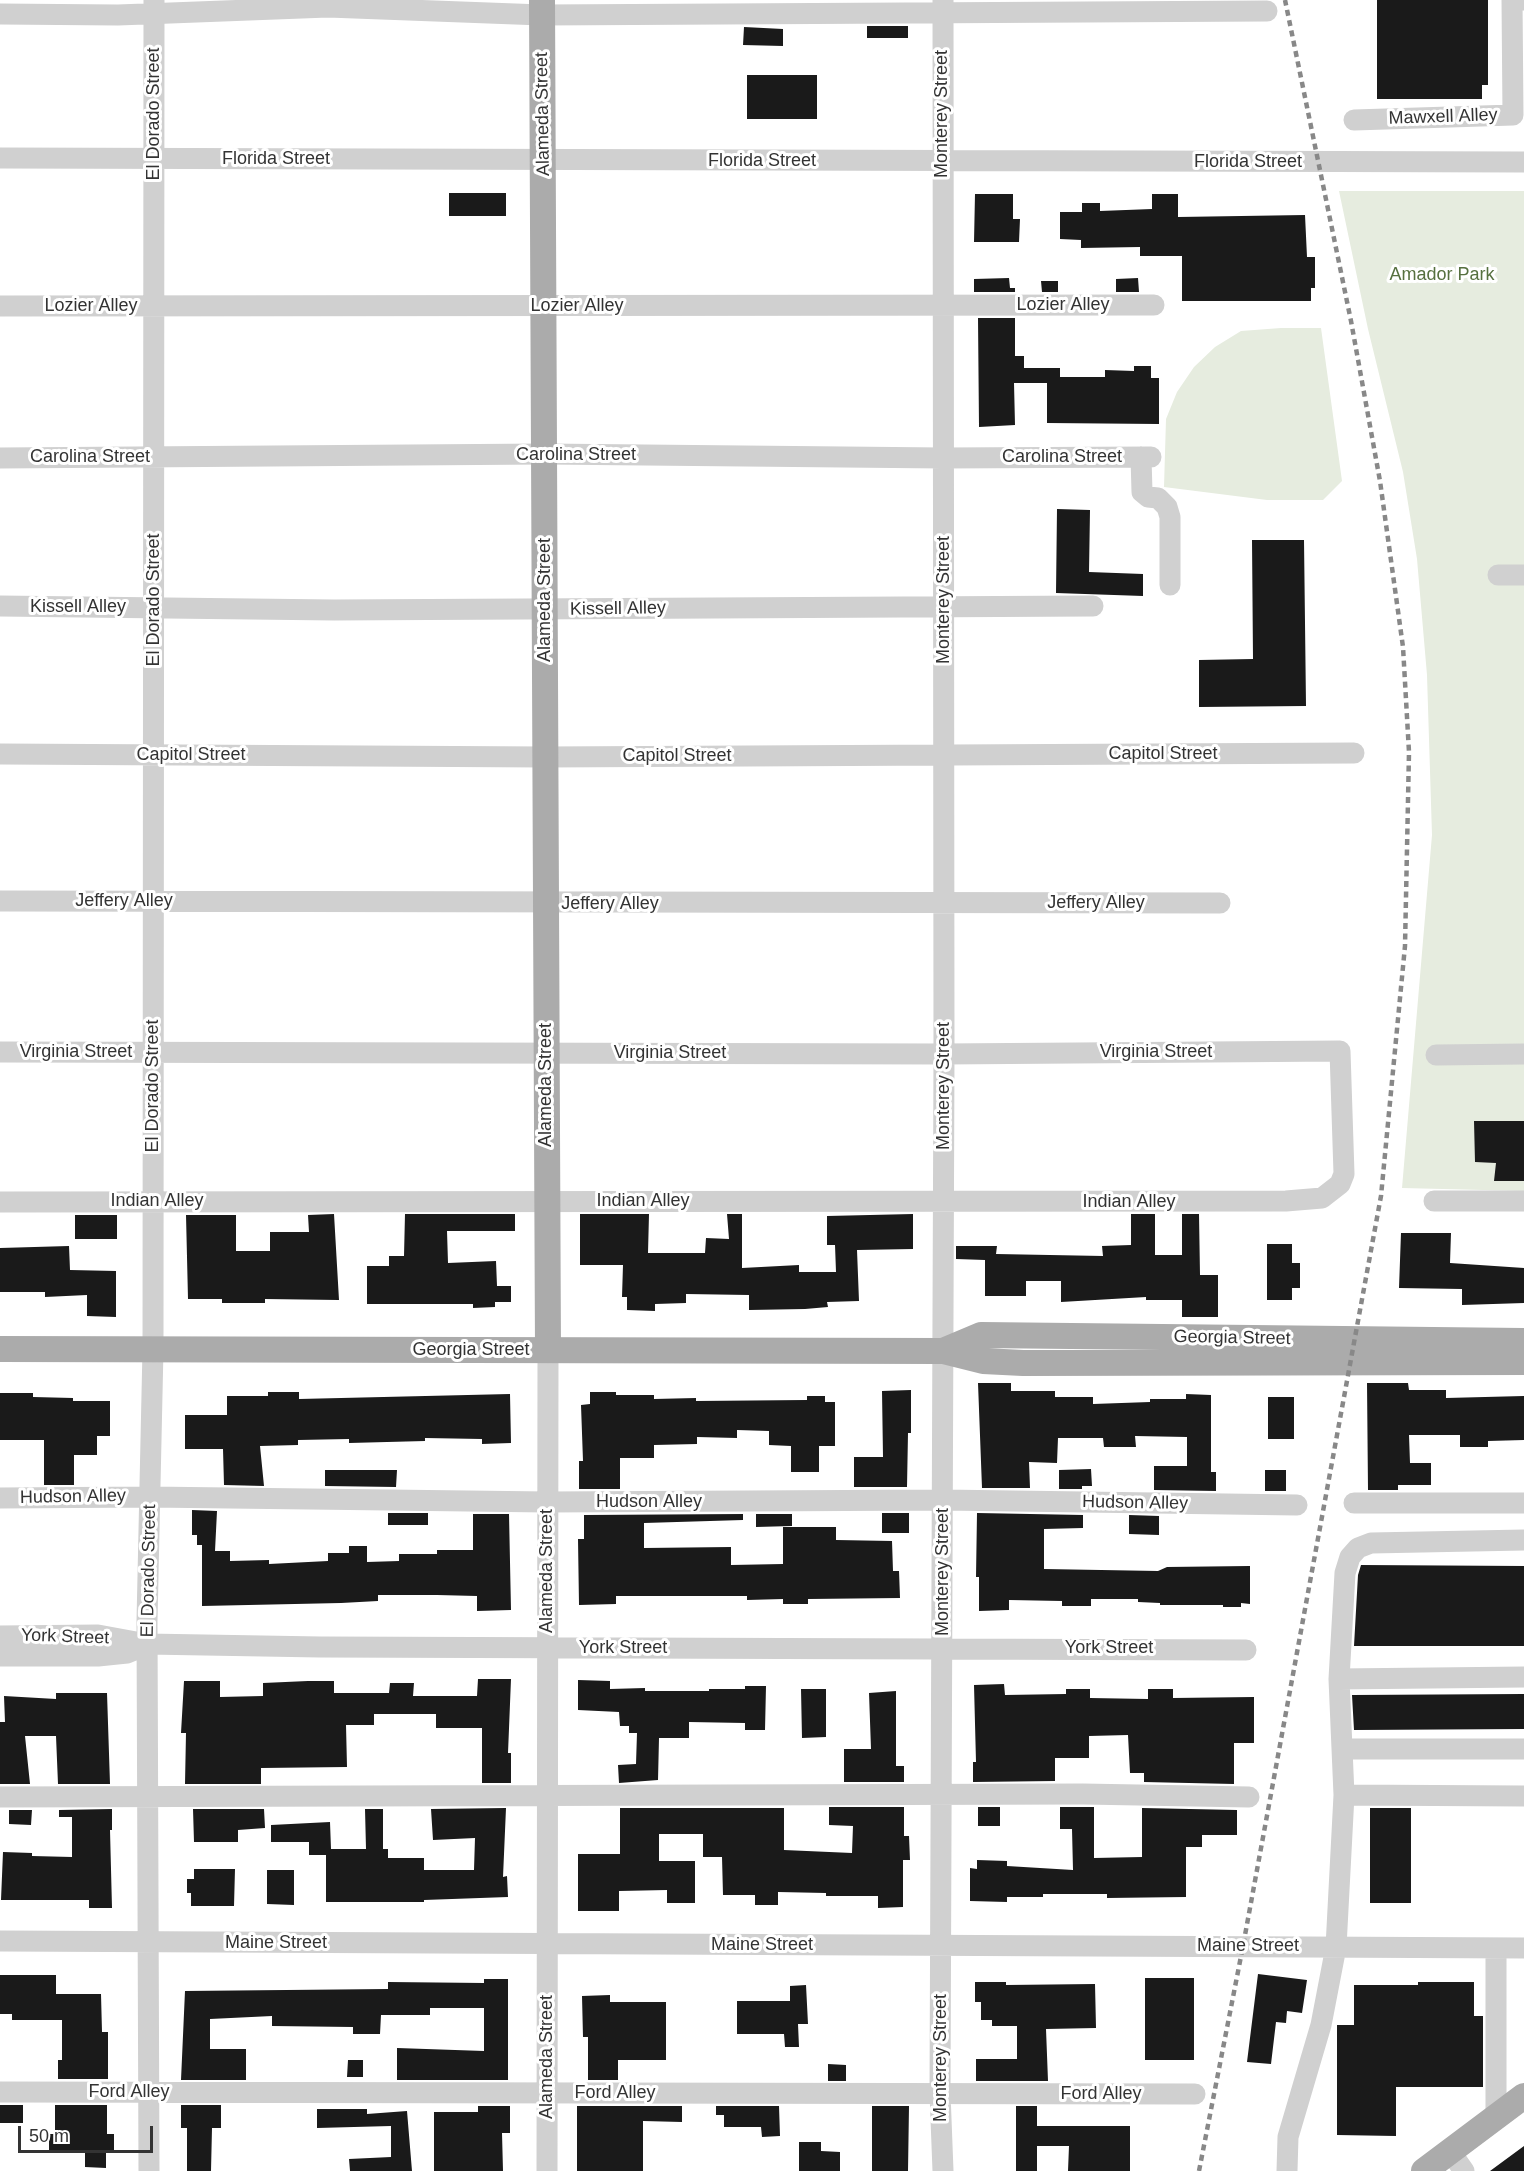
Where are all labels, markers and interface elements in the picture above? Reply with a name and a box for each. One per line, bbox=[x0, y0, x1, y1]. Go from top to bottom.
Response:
street label: El Dorado Street bbox=[143, 47, 165, 181]
street label: Monterey Street bbox=[931, 50, 953, 178]
street label: Alameda Street bbox=[531, 52, 555, 176]
street label: Mawxell Alley bbox=[1388, 104, 1498, 130]
street label: Florida Street bbox=[222, 148, 330, 170]
street label: Florida Street bbox=[708, 150, 816, 172]
street label: Florida Street bbox=[1194, 151, 1302, 173]
park label: Amador Park bbox=[1389, 264, 1495, 286]
street label: Lozier Alley bbox=[1016, 294, 1110, 316]
street label: Lozier Alley bbox=[44, 295, 138, 317]
street label: Lozier Alley bbox=[530, 295, 624, 317]
street label: Carolina Street bbox=[516, 444, 636, 466]
street label: Carolina Street bbox=[30, 446, 150, 468]
street label: Carolina Street bbox=[1002, 446, 1122, 468]
street label: El Dorado Street bbox=[143, 533, 165, 667]
street label: Monterey Street bbox=[933, 536, 955, 664]
street label: Alameda Street bbox=[534, 538, 556, 662]
street label: Kissell Alley bbox=[30, 596, 126, 618]
street label: Kissell Alley bbox=[570, 597, 666, 621]
street label: Capitol Street bbox=[1108, 743, 1218, 765]
street label: Capitol Street bbox=[136, 744, 246, 766]
street label: Capitol Street bbox=[622, 745, 732, 767]
street label: Jeffery Alley bbox=[75, 890, 173, 912]
street label: Jeffery Alley bbox=[1047, 892, 1145, 914]
street label: Jeffery Alley bbox=[561, 893, 659, 915]
street label: El Dorado Street bbox=[142, 1019, 164, 1153]
street label: Monterey Street bbox=[933, 1022, 955, 1150]
street label: Alameda Street bbox=[535, 1023, 557, 1147]
street label: Virginia Street bbox=[20, 1041, 132, 1063]
street label: Virginia Street bbox=[1100, 1041, 1212, 1063]
street label: Virginia Street bbox=[614, 1042, 726, 1064]
street label: Indian Alley bbox=[110, 1190, 204, 1212]
street label: Indian Alley bbox=[596, 1190, 690, 1212]
street label: Indian Alley bbox=[1082, 1191, 1176, 1213]
street label: Georgia Street bbox=[1173, 1326, 1291, 1350]
street label: Georgia Street bbox=[412, 1339, 530, 1361]
street label: Hudson Alley bbox=[20, 1485, 126, 1509]
street label: Hudson Alley bbox=[596, 1491, 702, 1513]
street label: Hudson Alley bbox=[1082, 1491, 1188, 1515]
street label: El Dorado Street bbox=[137, 1504, 161, 1638]
street label: Monterey Street bbox=[932, 1508, 954, 1636]
street label: Alameda Street bbox=[536, 1509, 558, 1633]
street label: York Street bbox=[20, 1625, 110, 1649]
street label: York Street bbox=[579, 1637, 667, 1659]
street label: York Street bbox=[1065, 1637, 1153, 1659]
street label: Maine Street bbox=[225, 1932, 327, 1954]
street label: Maine Street bbox=[711, 1934, 813, 1956]
street label: Maine Street bbox=[1197, 1935, 1299, 1957]
street label: Monterey Street bbox=[930, 1994, 952, 2122]
street label: Alameda Street bbox=[536, 1995, 558, 2119]
street label: Ford Alley bbox=[88, 2081, 170, 2103]
street label: Ford Alley bbox=[574, 2082, 656, 2104]
street label: Ford Alley bbox=[1060, 2083, 1142, 2105]
scale bar bbox=[21, 2114, 156, 2152]
text: 50 m bbox=[29, 2126, 69, 2146]

